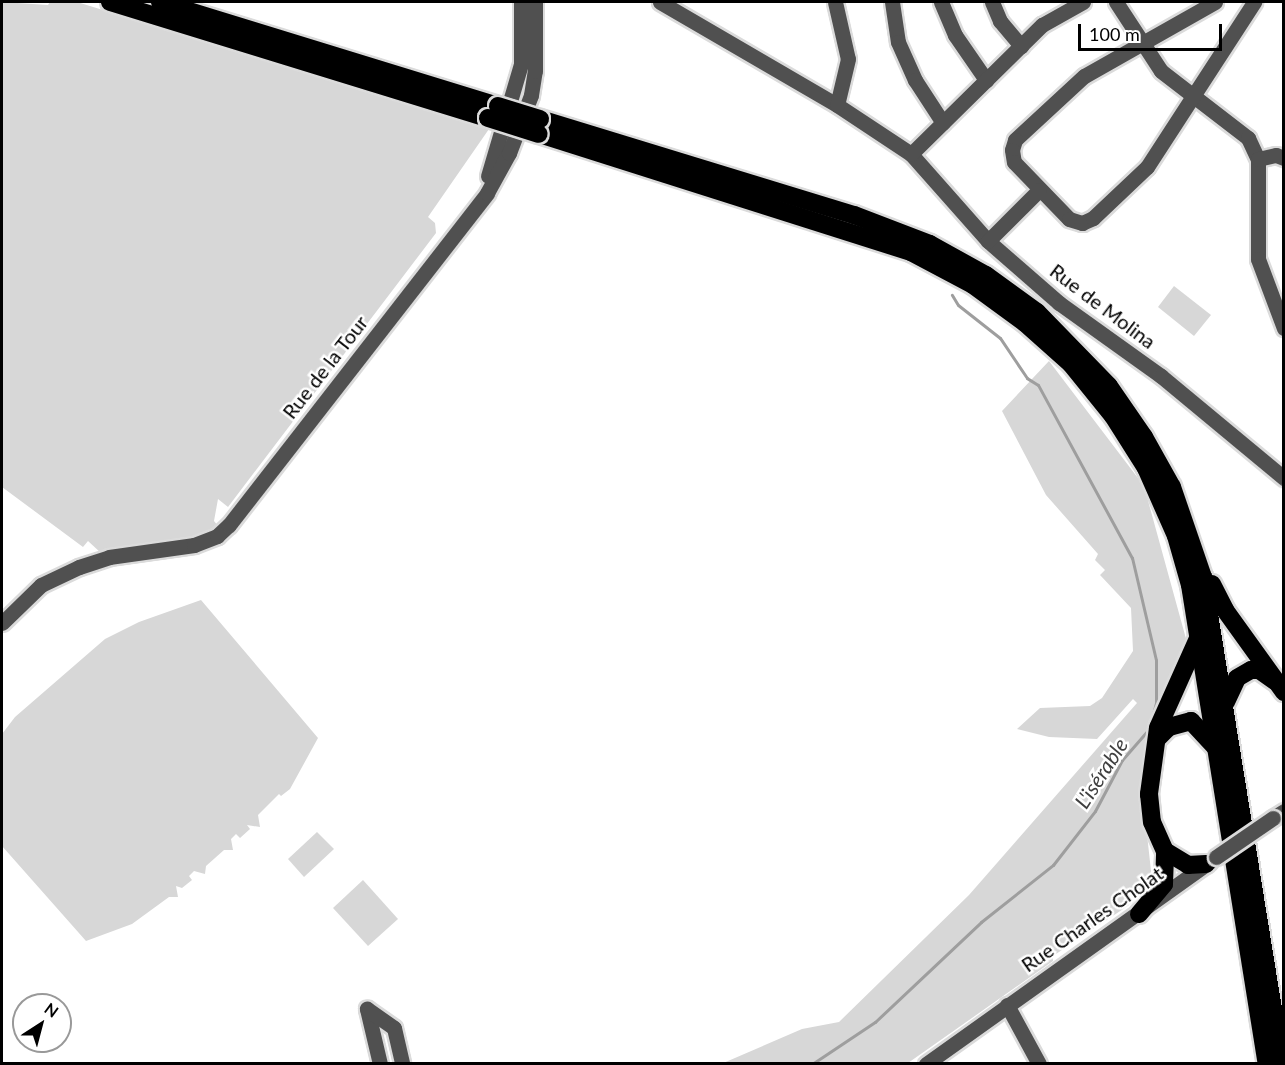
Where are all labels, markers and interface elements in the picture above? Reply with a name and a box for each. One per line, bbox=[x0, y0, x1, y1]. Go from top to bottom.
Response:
scale bar bbox=[1081, 12, 1225, 50]
text: 100 m bbox=[1089, 23, 1140, 45]
street label: Rue de Molina bbox=[1045, 258, 1161, 354]
street label: Rue de la Tour bbox=[277, 310, 373, 424]
water label: L'isérable bbox=[1069, 733, 1133, 813]
street label: Rue Charles Cholat bbox=[1017, 861, 1167, 977]
north arrow bbox=[12, 993, 72, 1053]
text: N bbox=[41, 998, 62, 1021]

